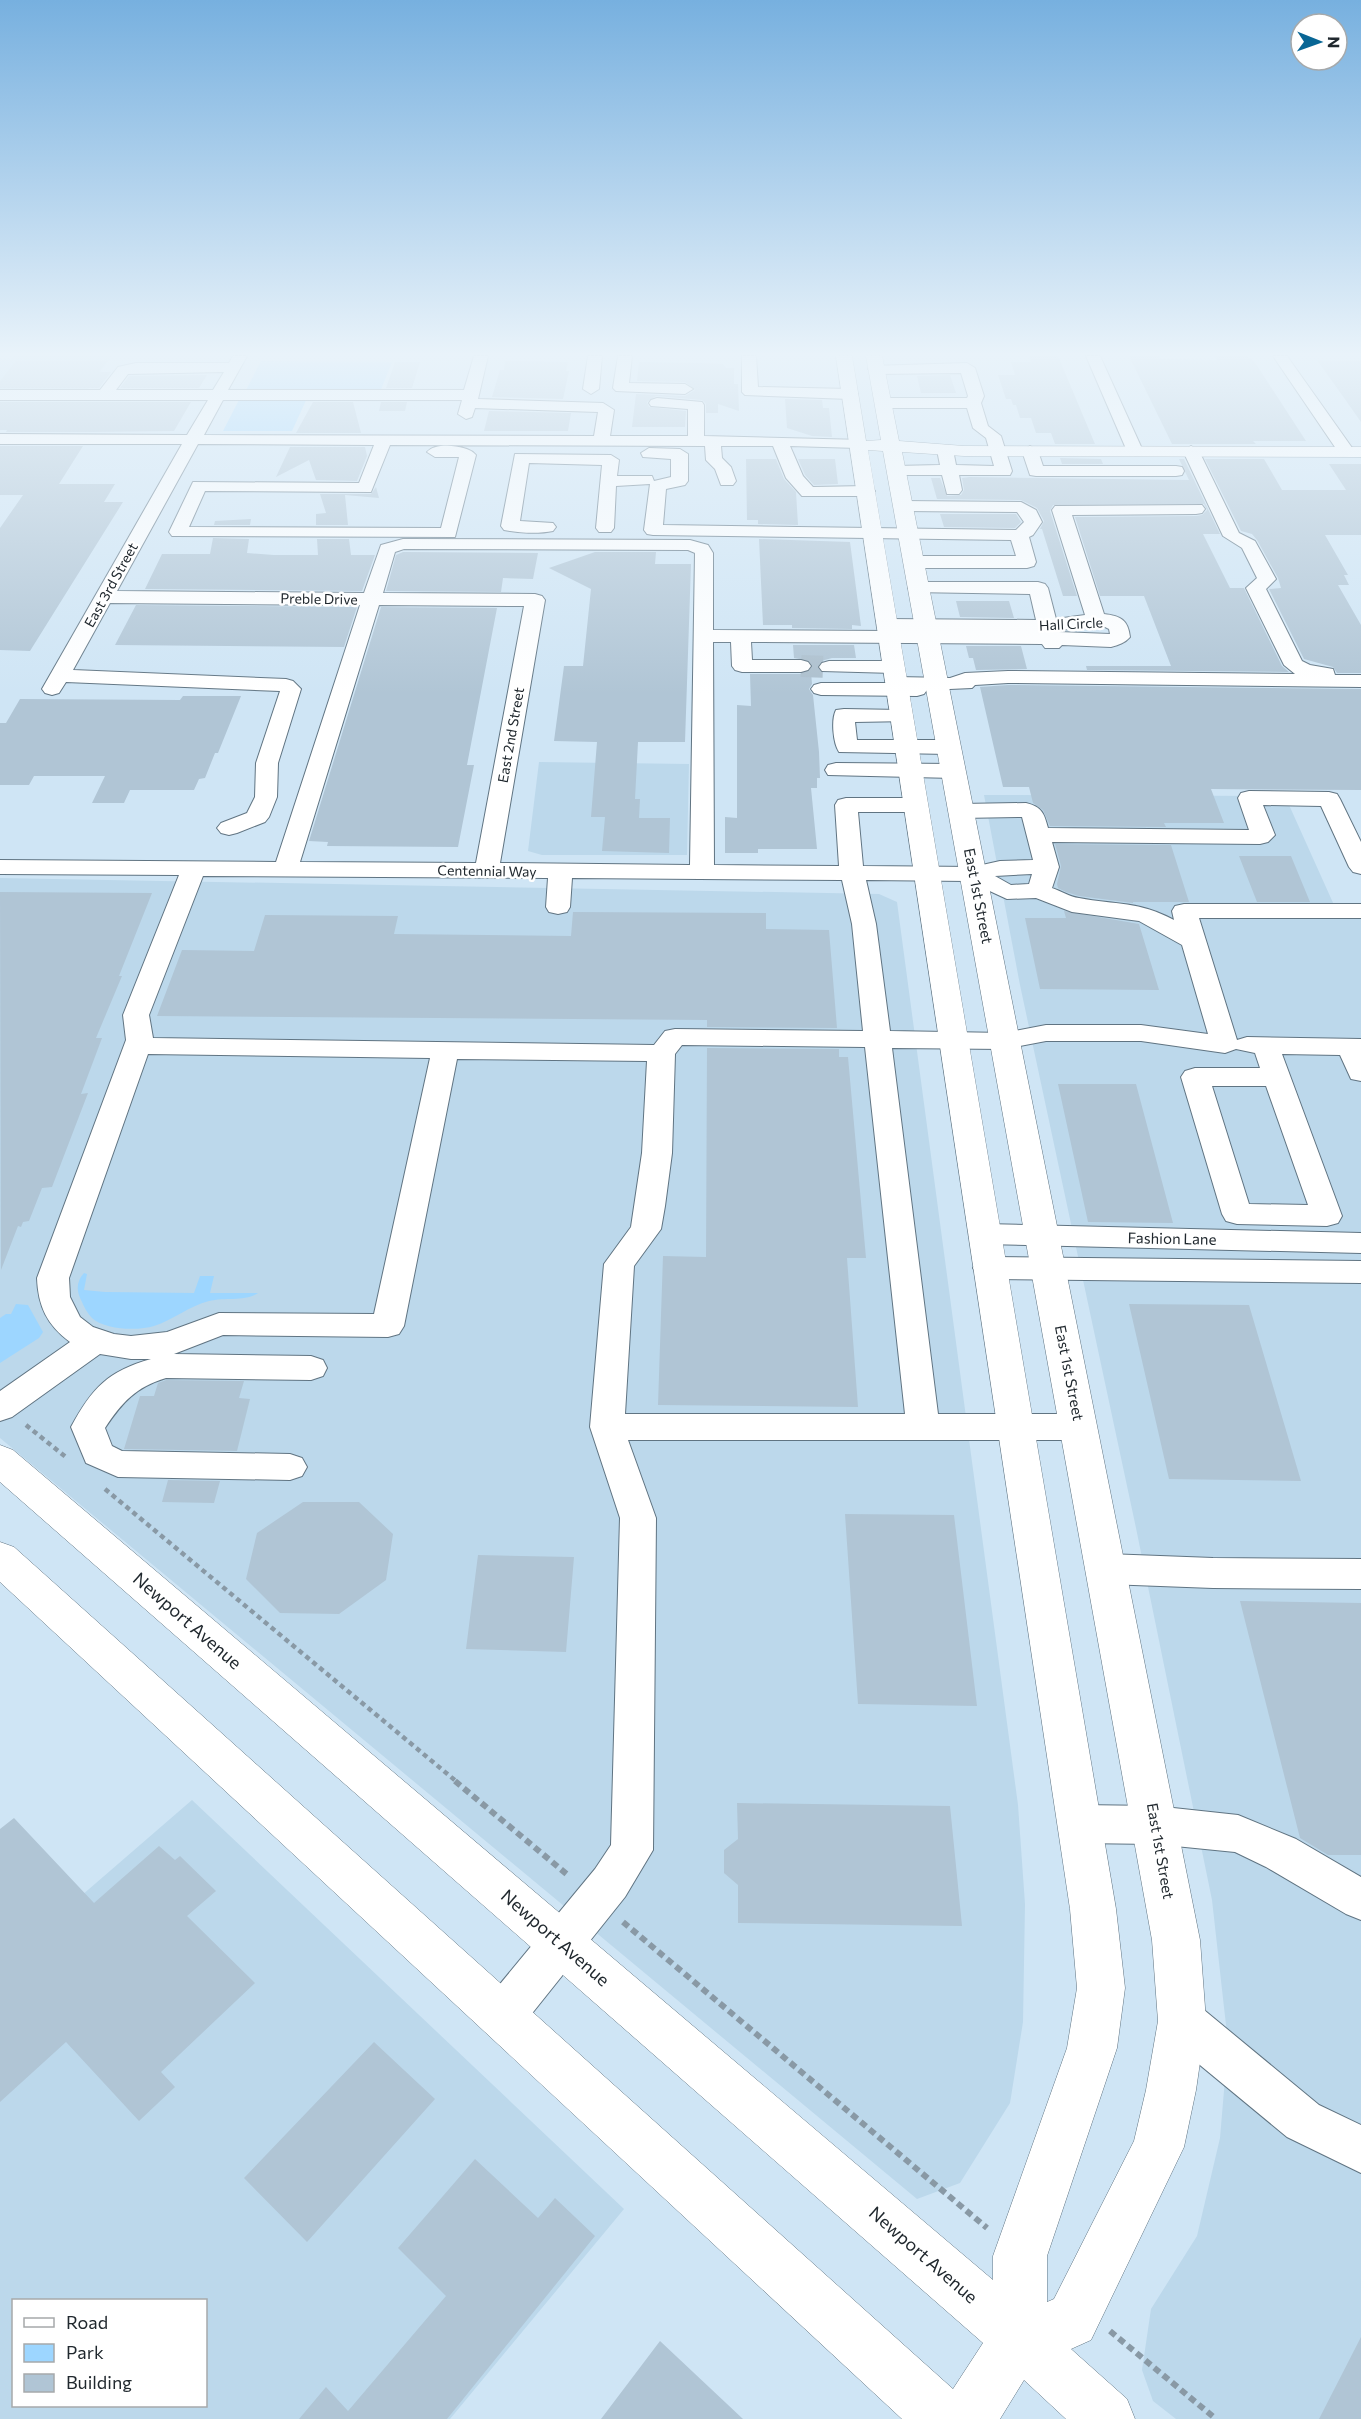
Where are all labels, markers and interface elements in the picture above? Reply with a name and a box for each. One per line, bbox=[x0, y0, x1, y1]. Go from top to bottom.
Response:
north arrow bbox=[1289, 12, 1349, 72]
text: N bbox=[1325, 36, 1344, 48]
street label: East 3rd Street bbox=[80, 539, 141, 630]
street label: Preble Drive bbox=[280, 589, 358, 608]
street label: Hall Circle bbox=[1039, 613, 1103, 634]
street label: East 2nd Street bbox=[494, 686, 527, 784]
street label: East 1st Street bbox=[961, 846, 997, 945]
street label: Centennial Way bbox=[437, 861, 537, 880]
street label: Fashion Lane bbox=[1127, 1228, 1217, 1248]
street label: East 1st Street bbox=[1052, 1323, 1088, 1422]
street label: Newport Avenue bbox=[129, 1567, 246, 1673]
street label: East 1st Street bbox=[1144, 1801, 1178, 1900]
street label: Newport Avenue bbox=[497, 1884, 614, 1990]
street label: Newport Avenue bbox=[865, 2201, 982, 2307]
legend bbox=[12, 2299, 207, 2407]
text: Road bbox=[66, 2311, 108, 2333]
text: Park bbox=[66, 2341, 104, 2363]
text: Building bbox=[66, 2371, 132, 2393]

